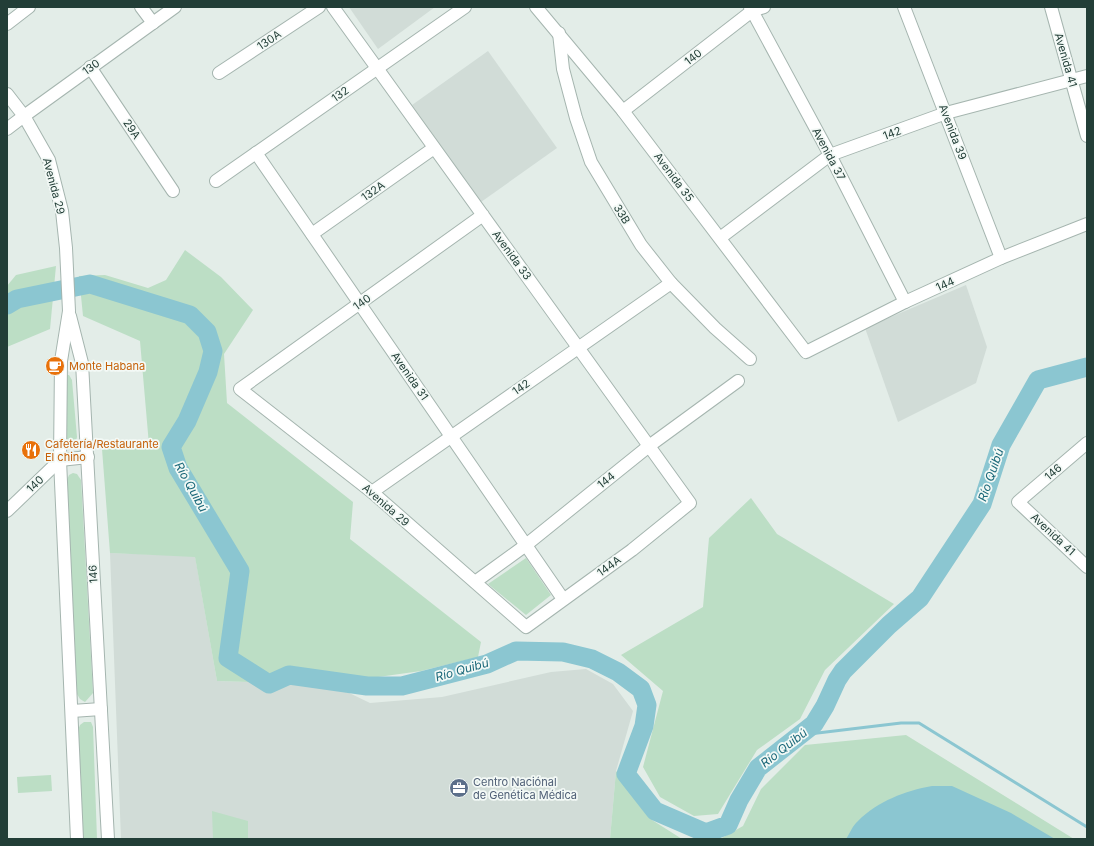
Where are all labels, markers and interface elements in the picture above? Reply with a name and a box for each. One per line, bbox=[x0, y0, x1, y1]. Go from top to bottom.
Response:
street label: 130A bbox=[254, 27, 284, 53]
street label: Avenida 41 bbox=[1052, 31, 1080, 89]
street label: 140 bbox=[681, 46, 705, 68]
street label: 130 bbox=[80, 56, 103, 78]
street label: 132 bbox=[329, 83, 351, 105]
street label: Avenida 39 bbox=[936, 102, 970, 162]
street label: 29A bbox=[120, 116, 144, 142]
street label: 142 bbox=[881, 123, 903, 143]
street label: Avenida 37 bbox=[809, 125, 849, 183]
street label: Avenida 35 bbox=[651, 150, 697, 205]
street label: Avenida 29 bbox=[40, 156, 68, 216]
street label: 132A bbox=[359, 178, 388, 204]
street label: 33B bbox=[611, 201, 633, 227]
street label: Avenida 33 bbox=[489, 227, 535, 283]
street label: 144 bbox=[934, 274, 956, 294]
street label: 140 bbox=[350, 291, 374, 313]
street label: Avenida 31 bbox=[388, 349, 432, 403]
cafe icon: Monte Habana bbox=[44, 355, 66, 377]
place label: Monte Habana bbox=[69, 359, 145, 373]
street label: 142 bbox=[509, 376, 533, 398]
place label: Cafetería/Restaurante El chino bbox=[45, 437, 159, 464]
restaurant icon: Cafetería/Restaurante El chino bbox=[20, 439, 42, 461]
water label: Río Quibú bbox=[975, 446, 1007, 503]
water label: Río Quibú bbox=[172, 459, 211, 514]
street label: 146 bbox=[1041, 461, 1065, 483]
street label: 144 bbox=[594, 469, 618, 491]
street label: 140 bbox=[23, 472, 47, 495]
street label: Avenida 29 bbox=[360, 481, 413, 529]
street label: Avenida 41 bbox=[1028, 510, 1078, 558]
street label: 144A bbox=[594, 552, 624, 579]
street label: 146 bbox=[86, 564, 100, 584]
water label: Río Quibú bbox=[433, 655, 490, 684]
water label: Río Quibú bbox=[757, 725, 810, 770]
place label: Centro Naciónal de Genética Médica bbox=[473, 775, 577, 802]
office icon: Centro Naciónal de Genética Médica bbox=[448, 777, 470, 799]

